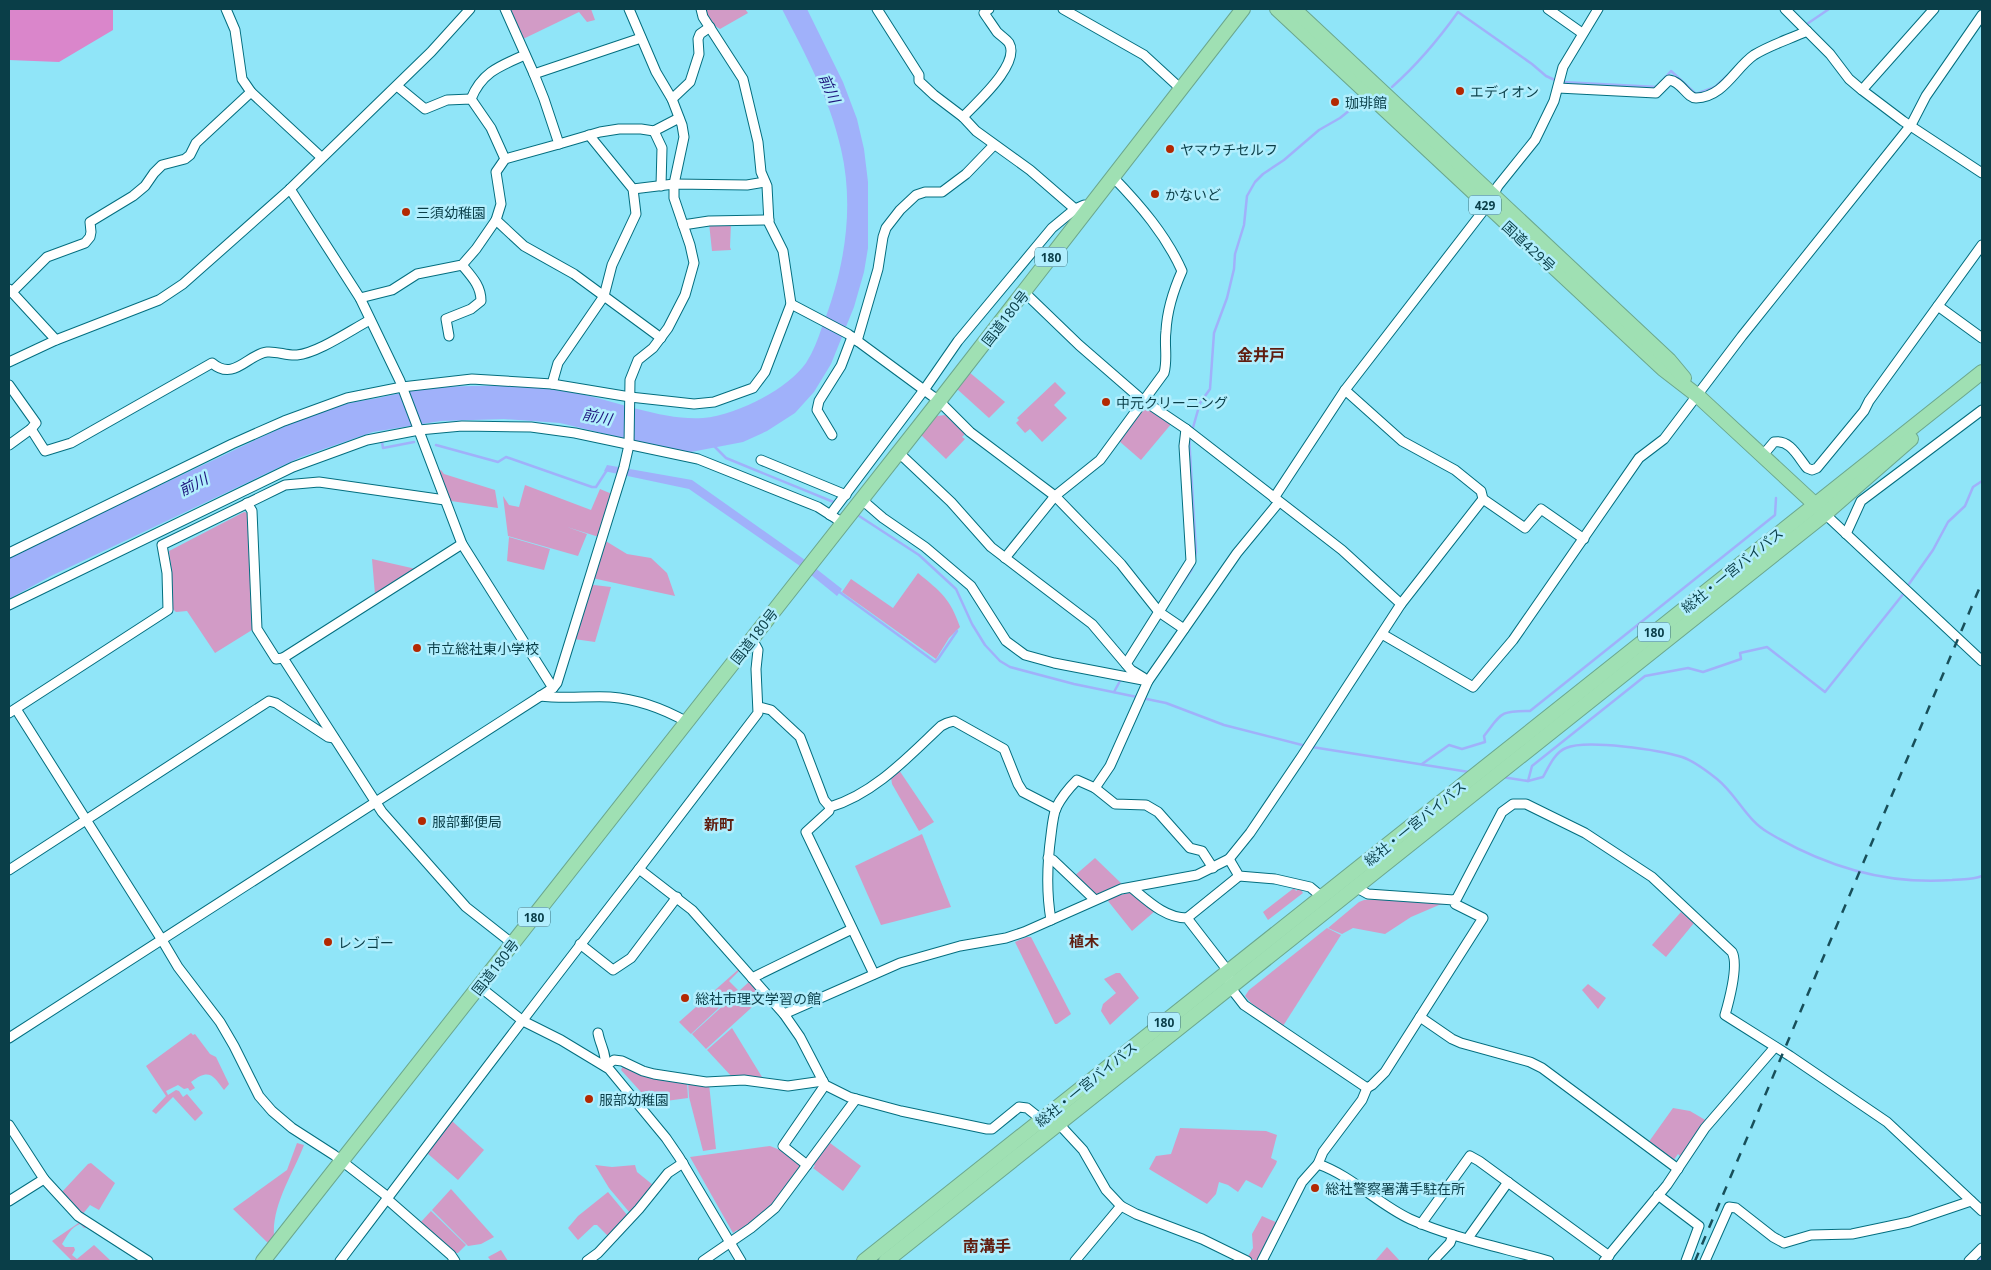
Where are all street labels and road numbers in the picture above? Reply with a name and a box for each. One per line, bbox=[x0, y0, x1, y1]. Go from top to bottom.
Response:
road number: 429 bbox=[1469, 196, 1501, 214]
street label: 国道429号 bbox=[1498, 217, 1560, 275]
road number: 180 bbox=[1035, 248, 1067, 266]
street label: 国道180号 bbox=[977, 286, 1033, 350]
street label: 総社・一宮バイパス bbox=[1677, 523, 1787, 617]
street label: 国道180号 bbox=[726, 604, 782, 668]
road number: 180 bbox=[1638, 622, 1670, 642]
street label: 総社・一宮バイパス bbox=[1360, 776, 1470, 870]
road number: 180 bbox=[518, 908, 550, 926]
street label: 国道180号 bbox=[467, 935, 523, 999]
road number: 180 bbox=[1148, 1012, 1180, 1032]
street label: 総社・一宮バイパス bbox=[1031, 1037, 1141, 1131]

